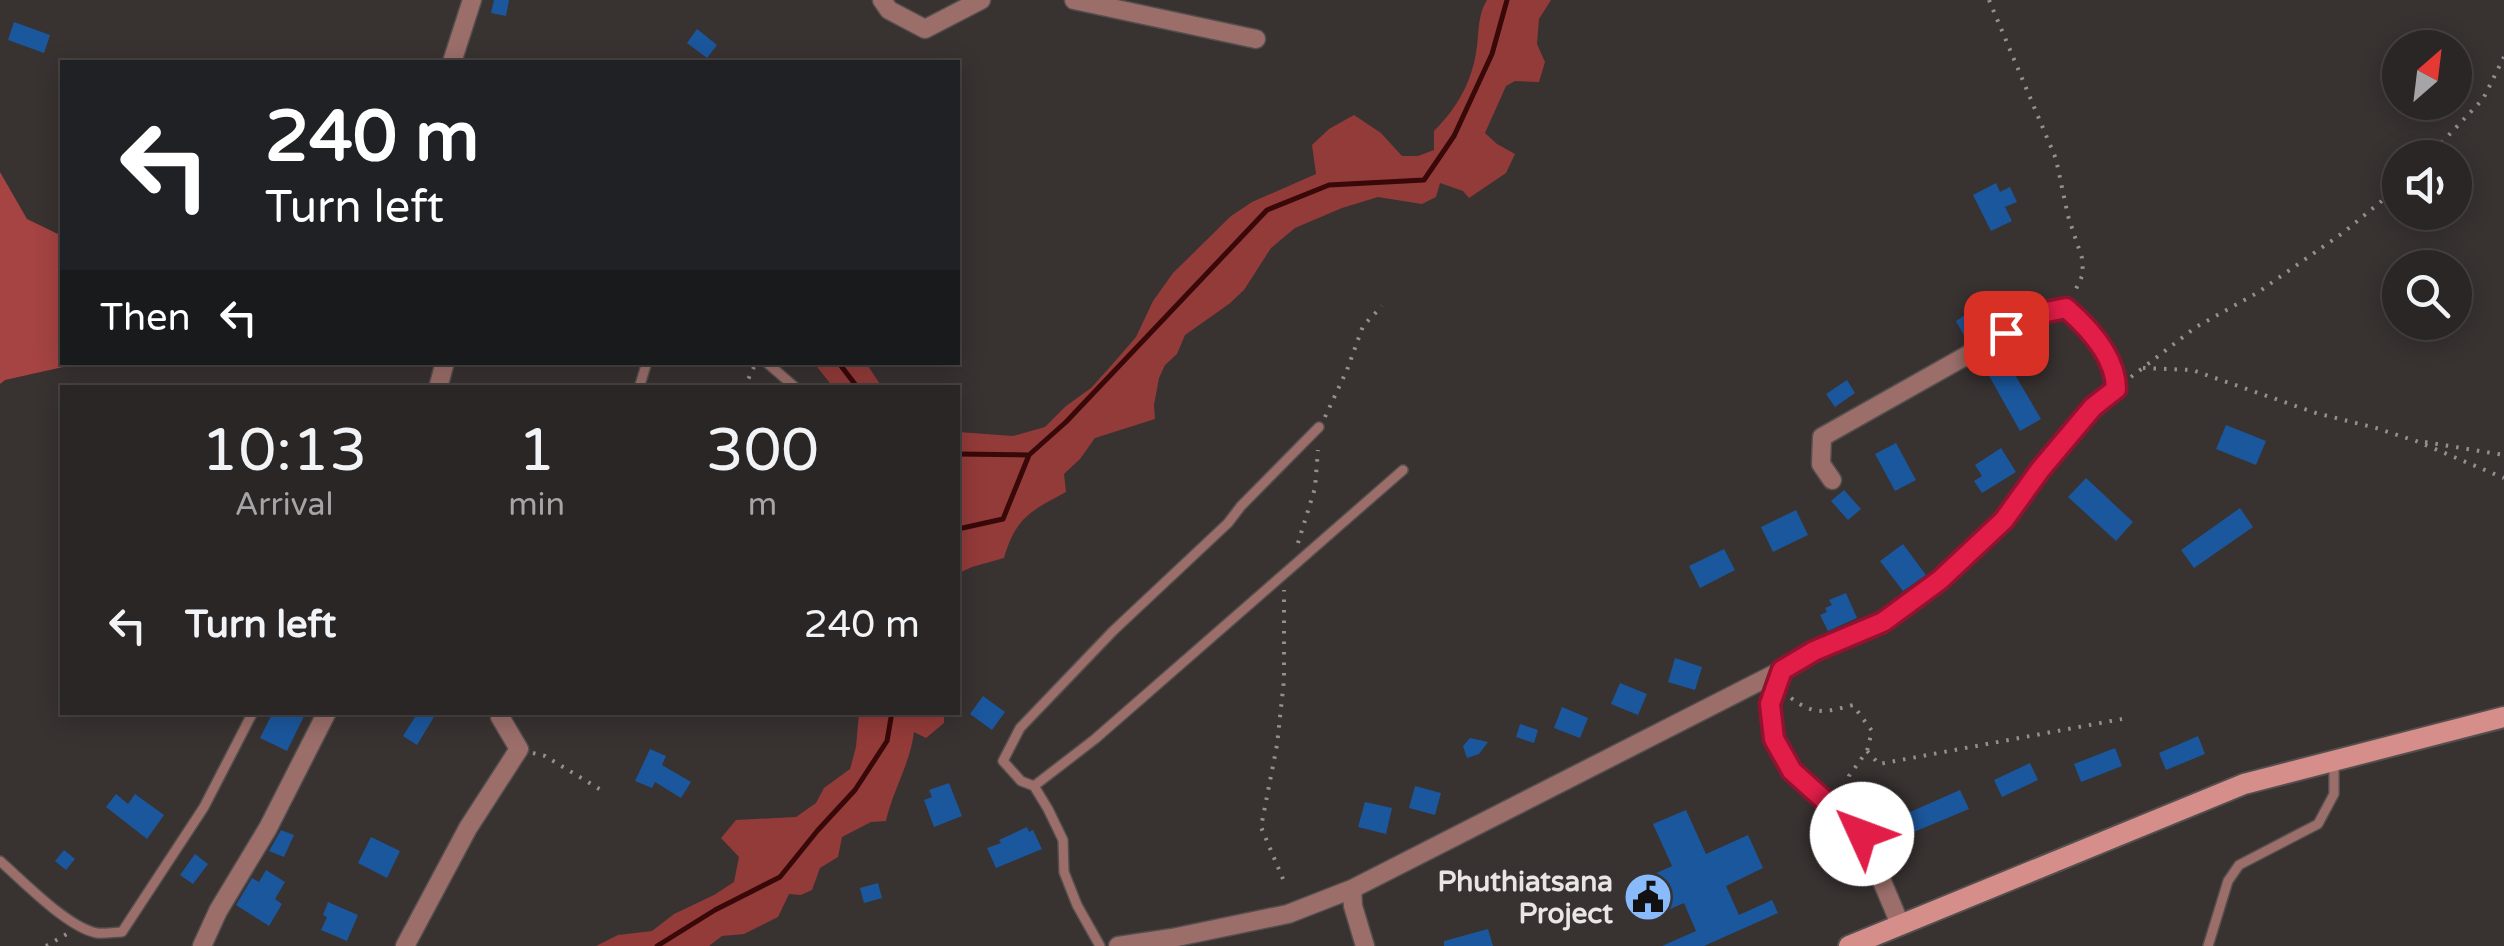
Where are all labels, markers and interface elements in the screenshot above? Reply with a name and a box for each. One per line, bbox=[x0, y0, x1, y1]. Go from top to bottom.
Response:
north arrow bbox=[2382, 30, 2472, 120]
map controls bbox=[2382, 30, 2472, 340]
text: 240 m bbox=[265, 96, 479, 180]
icon: left bbox=[100, 100, 230, 230]
button: sound bbox=[2382, 140, 2472, 230]
text: Turn left bbox=[265, 181, 444, 235]
button: search bbox=[2382, 250, 2472, 340]
icon: left bbox=[211, 290, 266, 345]
pin bbox=[1964, 291, 2049, 376]
text: Then bbox=[100, 295, 191, 341]
icon: arrive bbox=[1979, 306, 2034, 361]
text: 10:13 bbox=[201, 415, 367, 487]
text: 1 bbox=[518, 415, 555, 487]
text: 300 bbox=[706, 415, 819, 487]
text: Arrival bbox=[235, 486, 334, 524]
text: min bbox=[508, 486, 565, 524]
text: m bbox=[748, 486, 777, 524]
icon: left bbox=[100, 598, 155, 653]
text: Turn left bbox=[185, 602, 336, 648]
text: 240 m bbox=[804, 602, 920, 648]
position arrow bbox=[1810, 782, 1914, 886]
place label: Phuthiatsana Project bbox=[1438, 865, 1613, 931]
public building icon: Phuthiatsana Project bbox=[1622, 871, 1674, 923]

